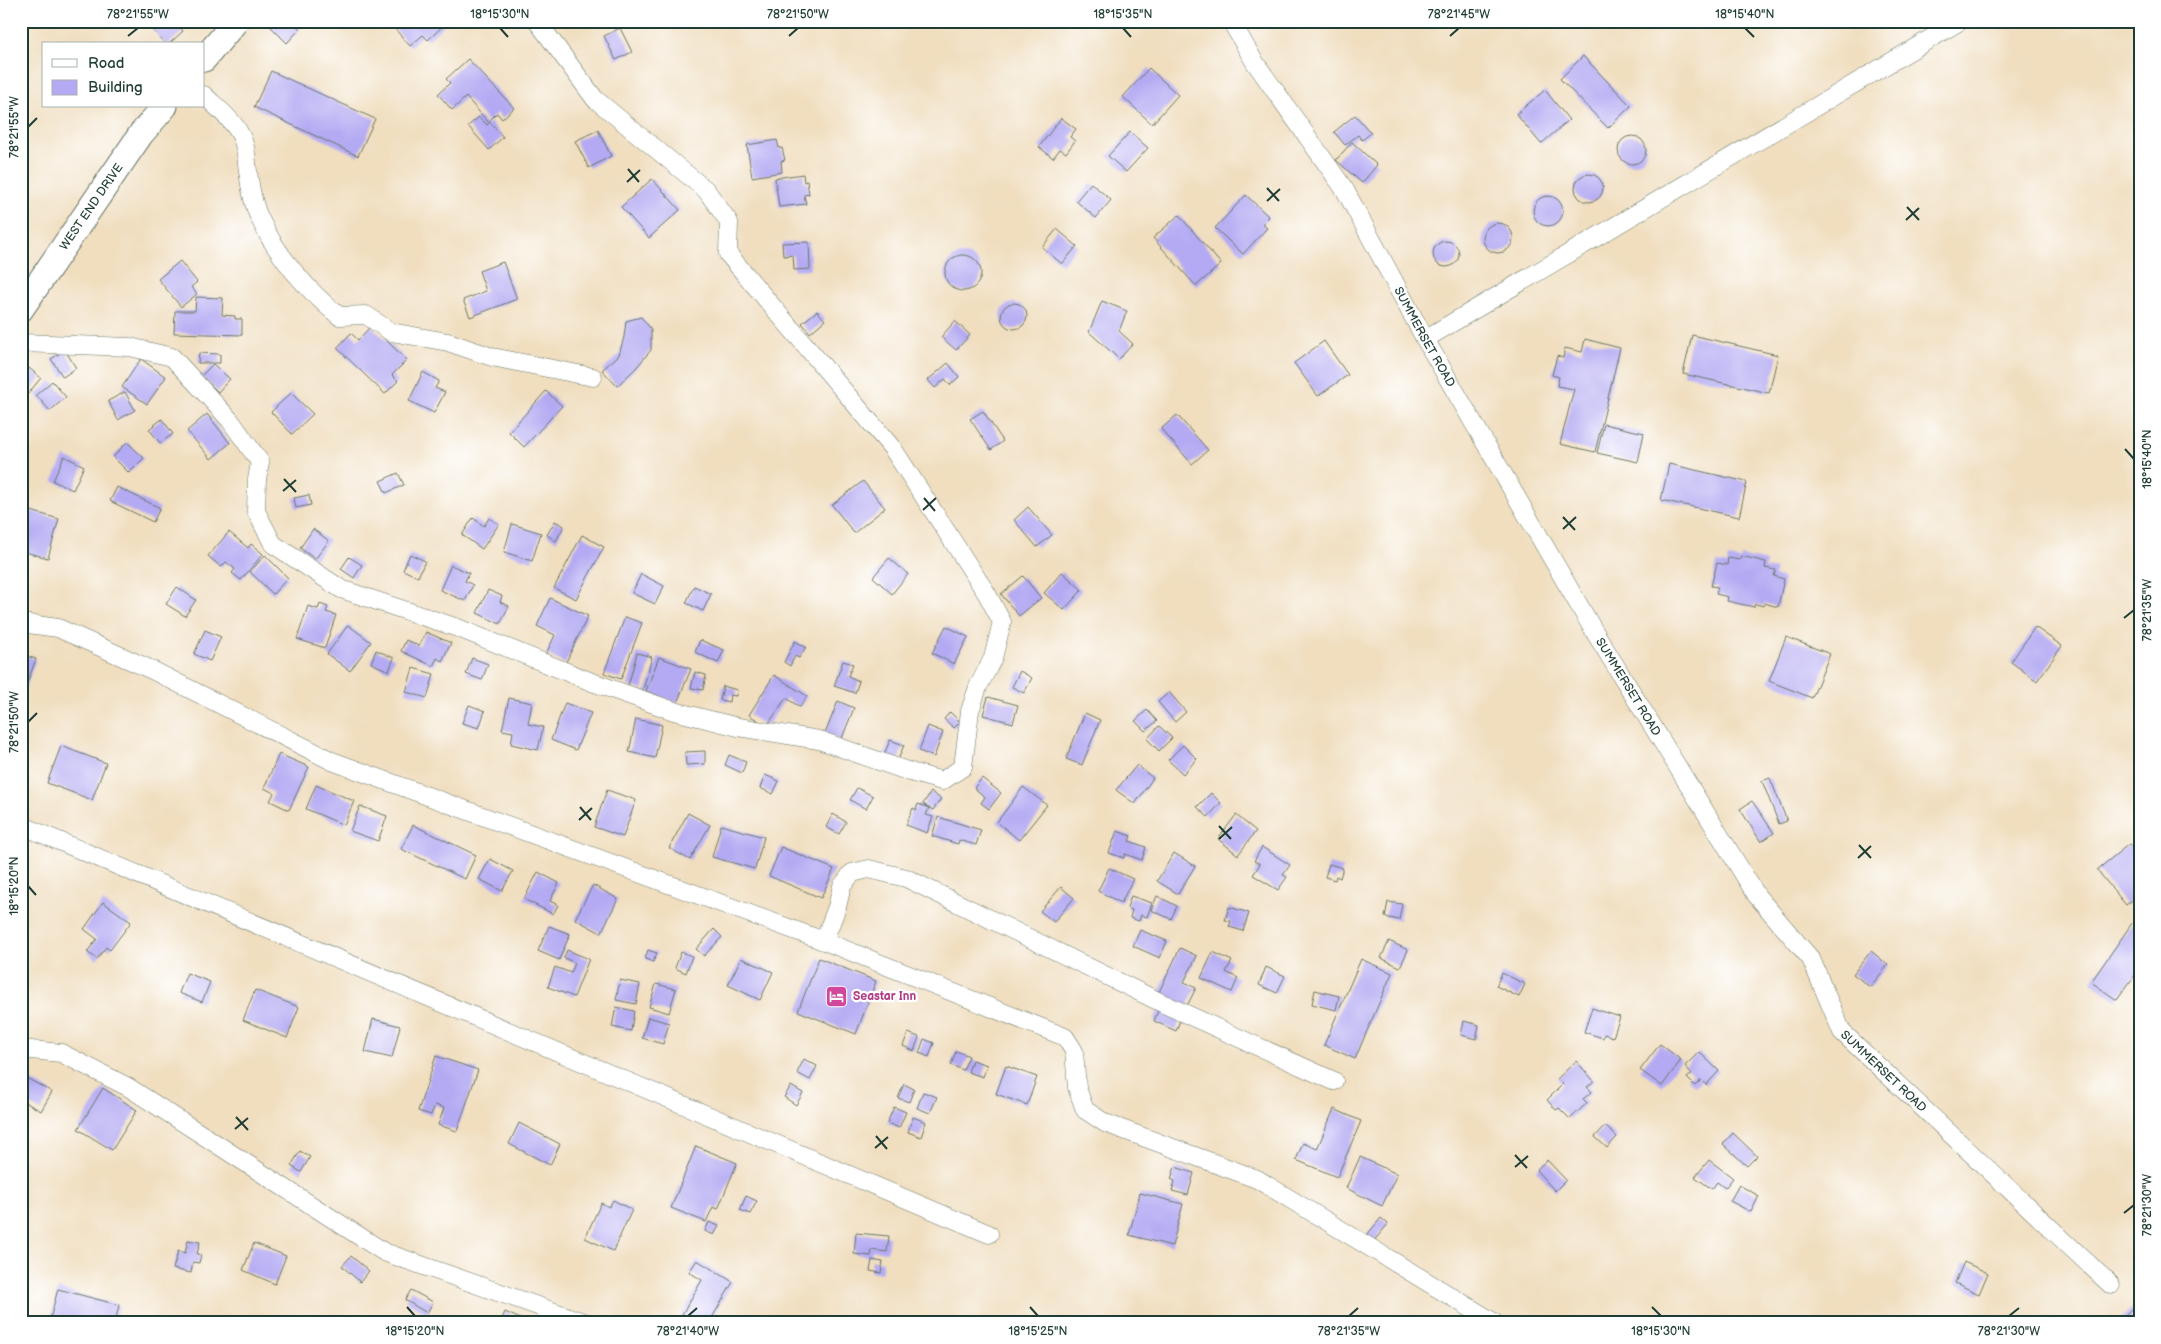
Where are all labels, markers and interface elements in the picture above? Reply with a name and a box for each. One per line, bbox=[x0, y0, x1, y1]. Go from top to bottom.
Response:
text: 78°21'55"W bbox=[107, 7, 169, 22]
text: 18°15'30"N bbox=[470, 7, 530, 22]
text: 78°21'50"W bbox=[767, 7, 829, 22]
text: 18°15'35"N bbox=[1093, 7, 1153, 22]
text: 78°21'45"W bbox=[1428, 7, 1490, 22]
text: 18°15'40"N bbox=[1715, 7, 1775, 22]
legend bbox=[42, 42, 205, 108]
text: Road bbox=[88, 54, 124, 73]
text: Building bbox=[88, 78, 143, 97]
text: 78°21'55"W bbox=[7, 96, 22, 158]
street label: WEST END DRIVE bbox=[56, 160, 126, 253]
street label: SUMMERSET ROAD bbox=[1391, 284, 1459, 390]
text: 18°15'40"N bbox=[2140, 429, 2155, 489]
text: 78°21'35"W bbox=[2140, 579, 2155, 641]
street label: SUMMERSET ROAD bbox=[1593, 635, 1664, 739]
text: 78°21'50"W bbox=[7, 691, 22, 753]
text: 18°15'20"N bbox=[7, 856, 22, 916]
hotel icon: Seastar Inn bbox=[825, 984, 849, 1008]
place label: Seastar Inn bbox=[853, 989, 917, 1004]
street label: SUMMERSET ROAD bbox=[1838, 1027, 1930, 1115]
text: 78°21'30"W bbox=[2140, 1174, 2155, 1236]
text: 18°15'20"N bbox=[385, 1324, 445, 1339]
text: 78°21'40"W bbox=[657, 1324, 719, 1339]
text: 18°15'25"N bbox=[1009, 1324, 1067, 1339]
text: 78°21'35"W bbox=[1318, 1324, 1380, 1339]
text: 18°15'30"N bbox=[1631, 1324, 1691, 1339]
text: 78°21'30"W bbox=[1978, 1324, 2040, 1339]

